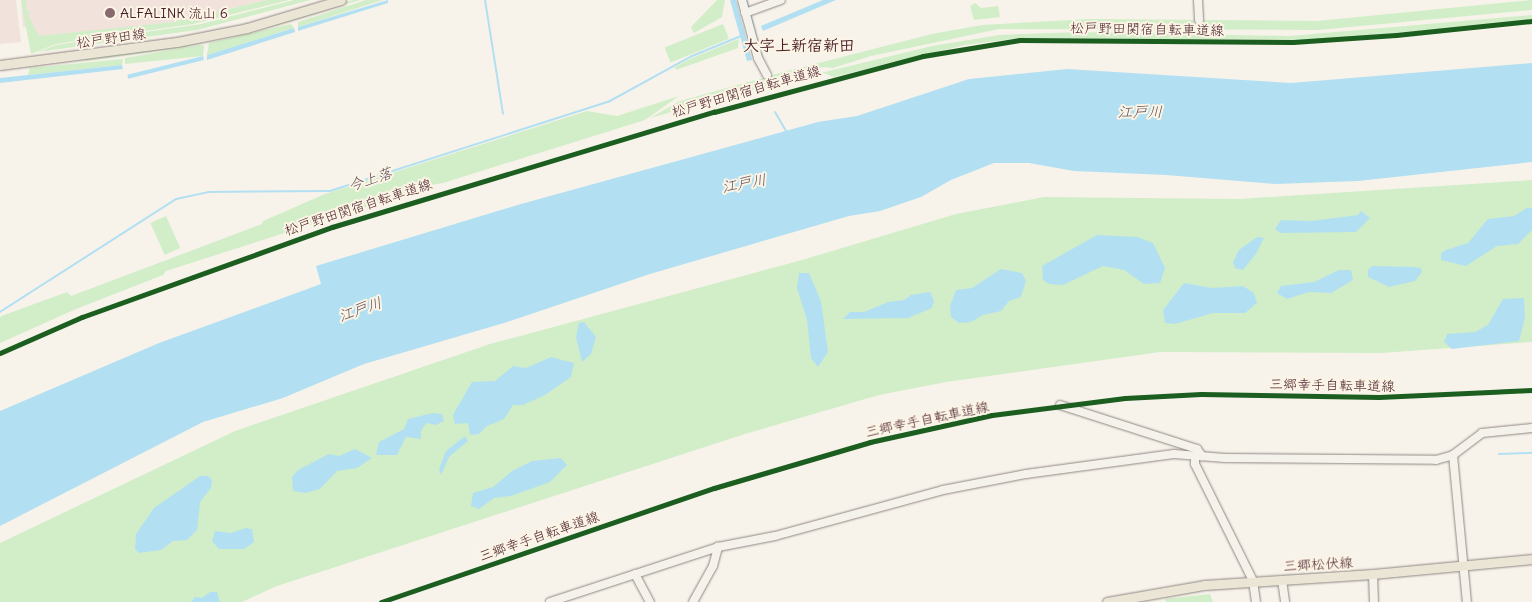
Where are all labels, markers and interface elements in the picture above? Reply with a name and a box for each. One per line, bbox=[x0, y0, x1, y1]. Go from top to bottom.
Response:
place label: ALFALINK 流山 6 bbox=[120, 5, 228, 21]
marker: ALFALINK 流山 6 bbox=[104, 7, 116, 19]
street label: 松戸野田関宿自転車道線 bbox=[1070, 19, 1224, 39]
street label: 松戸野田線 bbox=[75, 25, 147, 51]
district label: 大字上新宿新田 bbox=[743, 35, 855, 55]
street label: 松戸野田関宿自転車道線 bbox=[670, 62, 822, 120]
water label: 江戸川 bbox=[1118, 103, 1162, 121]
water label: 今上落 bbox=[346, 163, 394, 195]
water label: 江戸川 bbox=[720, 170, 768, 196]
street label: 松戸野田関宿自転車道線 bbox=[282, 175, 434, 239]
water label: 江戸川 bbox=[336, 293, 384, 325]
street label: 三郷幸手自転車道線 bbox=[1269, 376, 1395, 394]
street label: 三郷幸手自転車道線 bbox=[864, 398, 990, 440]
street label: 三郷幸手自転車道線 bbox=[477, 508, 601, 564]
street label: 三郷松伏線 bbox=[1283, 554, 1353, 574]

